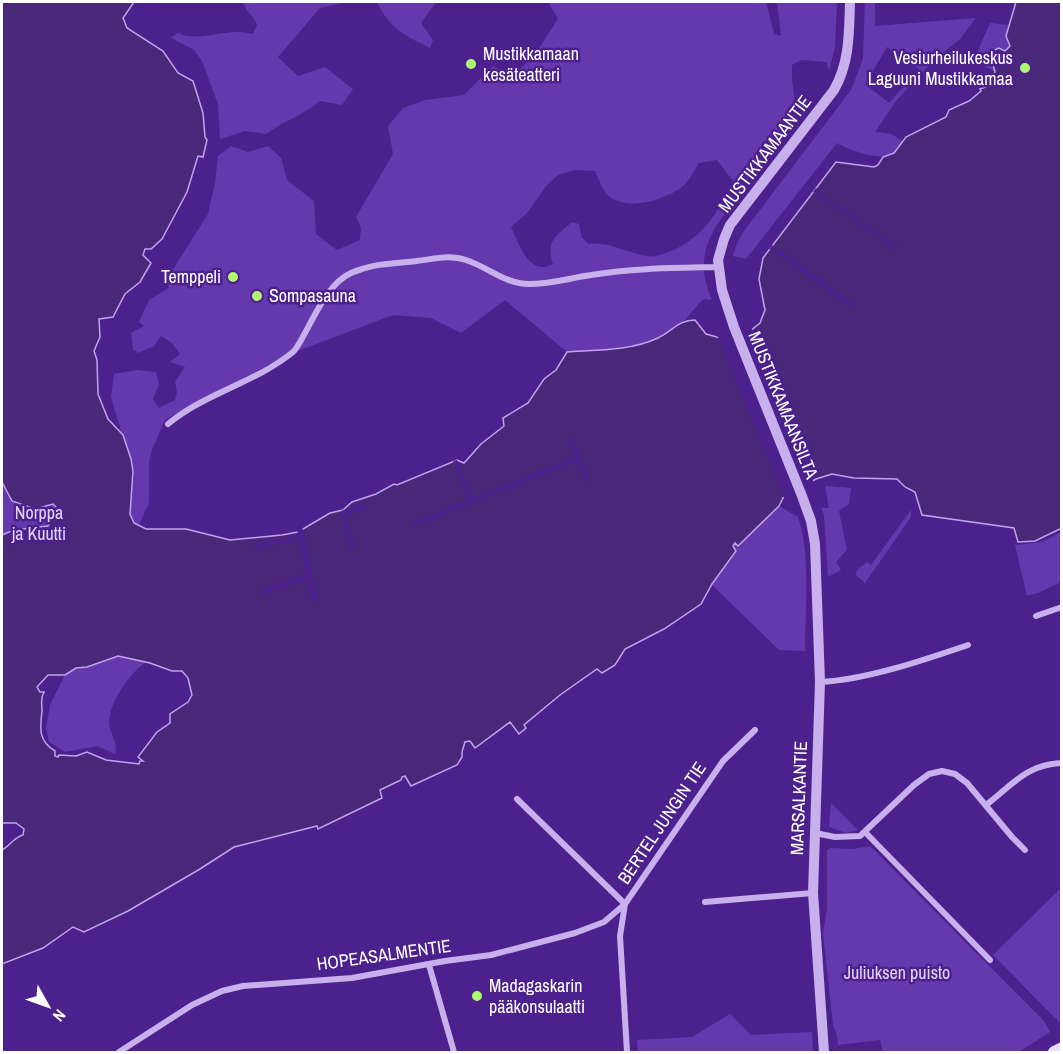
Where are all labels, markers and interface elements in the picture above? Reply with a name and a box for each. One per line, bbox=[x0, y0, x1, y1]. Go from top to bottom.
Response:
place label: Mustikkamaan kesäteatteri bbox=[483, 41, 579, 87]
place label: Vesiurheilukeskus Laguuni Mustikkamaa bbox=[868, 45, 1013, 91]
marker: Mustikkamaan kesäteatteri bbox=[464, 57, 478, 71]
marker: Vesiurheilukeskus Laguuni Mustikkamaa bbox=[1018, 61, 1032, 75]
street label: MUSTIKKAMAANTIE bbox=[712, 90, 817, 218]
place label: Temppeli bbox=[161, 264, 221, 289]
marker: Temppeli bbox=[226, 270, 240, 284]
place label: Sompasauna bbox=[269, 283, 356, 308]
marker: Sompasauna bbox=[250, 289, 264, 303]
street label: MUSTIKKAMAANSILTA bbox=[742, 327, 825, 482]
park label: Norppa ja Kuutti bbox=[11, 500, 66, 546]
street label: MARSALKANTIE bbox=[784, 741, 813, 855]
street label: BERTEL JUNGIN TIE bbox=[611, 757, 712, 889]
street label: HOPEASALMENTIE bbox=[315, 933, 453, 976]
park label: Juliuksen puisto bbox=[844, 960, 950, 985]
place label: Madagaskarin pääkonsulaatti bbox=[489, 973, 585, 1019]
north arrow bbox=[18, 976, 78, 1036]
marker: Madagaskarin pääkonsulaatti bbox=[470, 989, 484, 1003]
text: N bbox=[48, 1005, 71, 1026]

